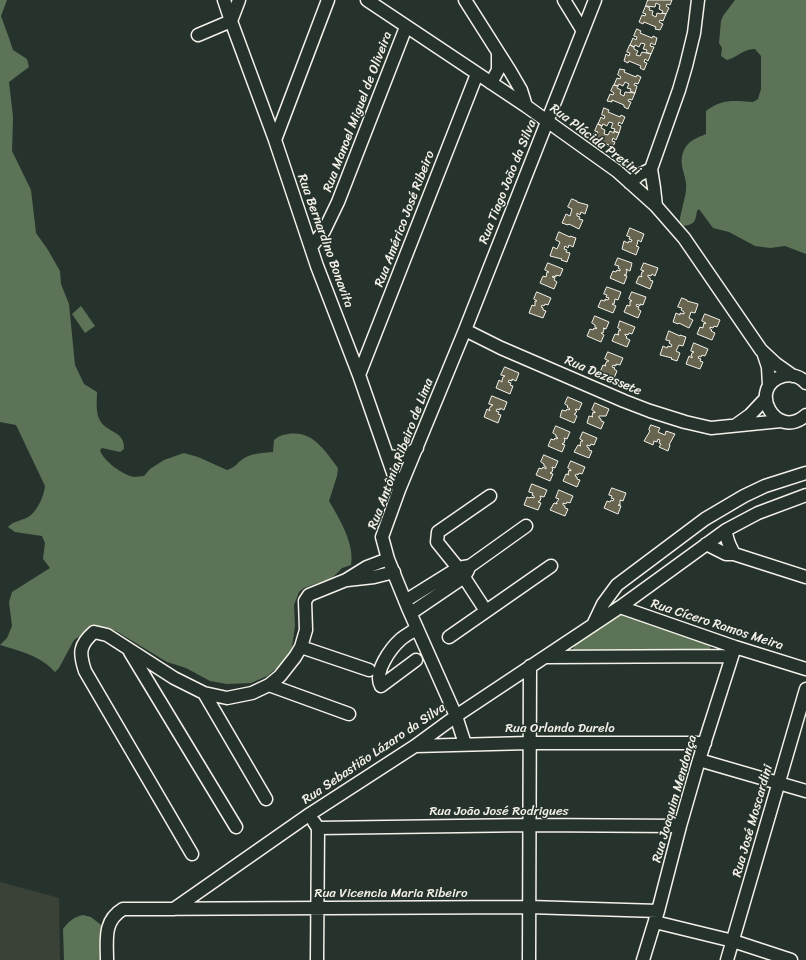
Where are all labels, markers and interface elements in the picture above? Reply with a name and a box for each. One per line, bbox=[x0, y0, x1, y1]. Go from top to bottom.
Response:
street label: Rua Manoel Miguel de Oliveira bbox=[320, 30, 396, 194]
street label: Rua Plácida Pretini bbox=[547, 101, 643, 179]
street label: Rua Tiago João da Silva bbox=[476, 118, 540, 246]
street label: Rua Américo José Ribeiro bbox=[372, 149, 438, 289]
street label: Rua Bernardino Bonavita bbox=[294, 172, 356, 310]
street label: Rua Dezessete bbox=[562, 353, 644, 399]
street label: Rua Antônia Ribeiro de Lima bbox=[365, 376, 437, 532]
street label: Rua Cícero Ramos Meira bbox=[649, 596, 785, 654]
street label: Rua Sebastião Lázaro da Silva bbox=[299, 700, 449, 808]
street label: Rua Orlando Durelo bbox=[505, 721, 615, 737]
street label: Rua Joaquim Mendonça bbox=[649, 733, 701, 865]
street label: Rua José Moscardini bbox=[730, 763, 776, 879]
street label: Rua João José Rodrigues bbox=[429, 804, 569, 820]
street label: Rua Vicencia Maria Ribeiro bbox=[314, 886, 468, 902]

